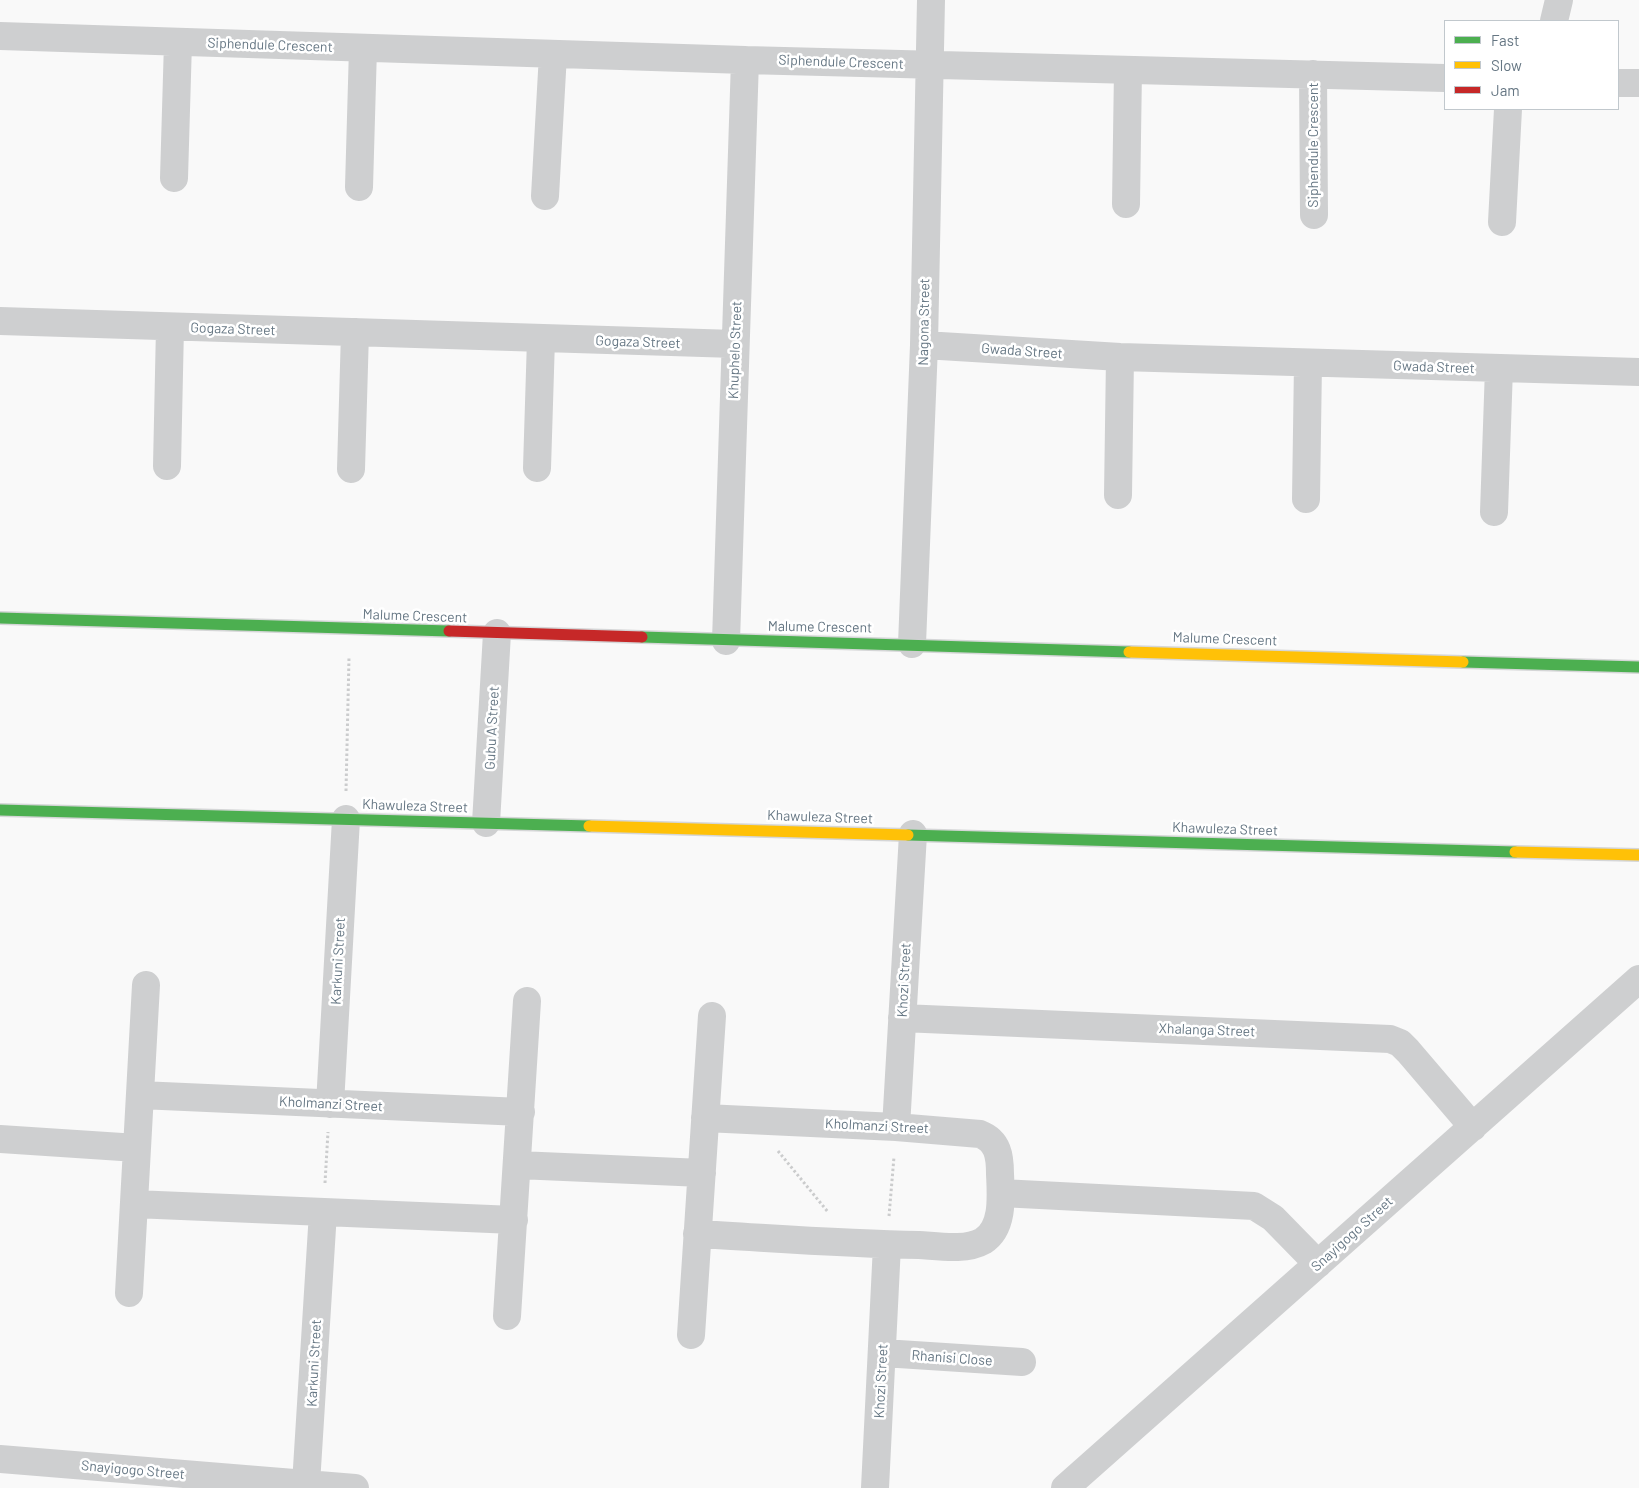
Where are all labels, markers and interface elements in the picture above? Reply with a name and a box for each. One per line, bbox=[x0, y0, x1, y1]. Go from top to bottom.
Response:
legend bbox=[1444, 20, 1619, 110]
text: Fast bbox=[1491, 31, 1519, 49]
street label: Siphendule Crescent bbox=[207, 34, 333, 56]
street label: Siphendule Crescent bbox=[778, 51, 904, 73]
text: Slow bbox=[1491, 56, 1522, 74]
text: Jam bbox=[1491, 81, 1520, 99]
street label: Siphendule Crescent bbox=[1305, 82, 1321, 208]
street label: Nagona Street bbox=[915, 278, 933, 366]
street label: Khuphelo Street bbox=[725, 301, 745, 399]
street label: Gogaza Street bbox=[190, 319, 276, 339]
street label: Gogaza Street bbox=[595, 332, 681, 352]
street label: Gwada Street bbox=[981, 340, 1063, 362]
street label: Gwada Street bbox=[1393, 357, 1475, 377]
street label: Malume Crescent bbox=[362, 606, 468, 626]
street label: Malume Crescent bbox=[768, 618, 872, 636]
street label: Malume Crescent bbox=[1172, 629, 1278, 649]
street label: Gubu A Street bbox=[481, 686, 503, 770]
street label: Khawuleza Street bbox=[362, 796, 468, 816]
street label: Khawuleza Street bbox=[767, 807, 873, 827]
street label: Khawuleza Street bbox=[1172, 819, 1278, 839]
street label: Karkuni Street bbox=[327, 917, 349, 1005]
street label: Khozi Street bbox=[894, 942, 914, 1018]
street label: Xhalanga Street bbox=[1158, 1020, 1256, 1040]
street label: Kholmanzi Street bbox=[279, 1093, 383, 1115]
street label: Kholmanzi Street bbox=[825, 1115, 929, 1137]
street label: Snayigogo Street bbox=[1308, 1193, 1396, 1275]
street label: Karkuni Street bbox=[303, 1319, 325, 1407]
street label: Khozi Street bbox=[871, 1343, 891, 1419]
street label: Rhanisi Close bbox=[911, 1347, 993, 1369]
street label: Snayigogo Street bbox=[80, 1457, 186, 1483]

